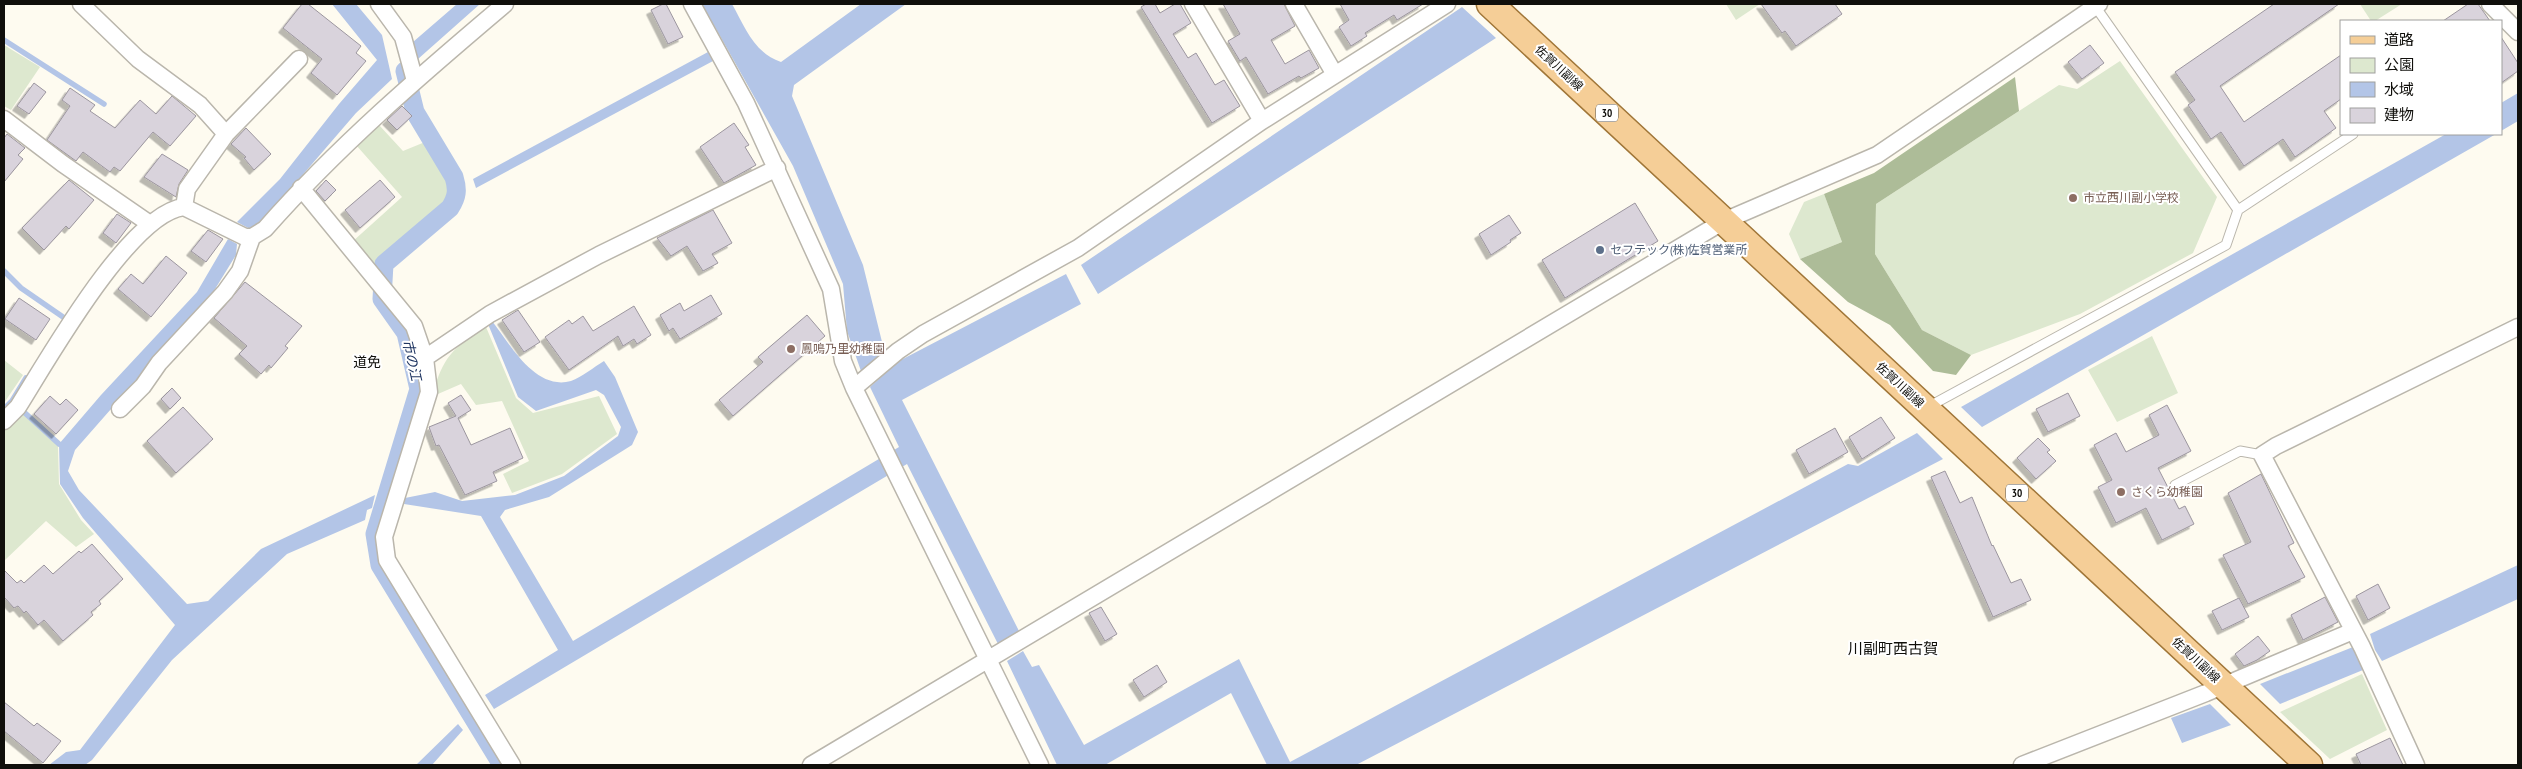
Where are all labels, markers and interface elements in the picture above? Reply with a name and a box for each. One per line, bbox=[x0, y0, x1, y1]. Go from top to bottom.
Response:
legend bbox=[2340, 20, 2502, 135]
text: 道路 bbox=[2384, 30, 2414, 49]
street label: 佐賀川副線 bbox=[1532, 42, 1586, 94]
text: 公園 bbox=[2384, 55, 2414, 74]
text: 水域 bbox=[2384, 80, 2414, 99]
road number: 30 bbox=[1596, 105, 1618, 122]
text: 建物 bbox=[2384, 105, 2414, 124]
place label: 市立西川副小学校 bbox=[2083, 190, 2179, 205]
marker: 市立西川副小学校 bbox=[2067, 192, 2079, 204]
place label: セフテック(株)佐賀営業所 bbox=[1610, 242, 1748, 257]
marker: セフテック(株)佐賀営業所 bbox=[1594, 244, 1606, 256]
water label: 市の江 bbox=[399, 338, 426, 384]
place label: 鳳鳴乃里幼稚園 bbox=[801, 341, 885, 356]
marker: 鳳鳴乃里幼稚園 bbox=[785, 343, 797, 355]
district label: 道免 bbox=[353, 353, 381, 371]
street label: 佐賀川副線 bbox=[1873, 359, 1927, 411]
road number: 30 bbox=[2006, 484, 2028, 502]
place label: さくら幼稚園 bbox=[2131, 484, 2203, 499]
marker: さくら幼稚園 bbox=[2115, 486, 2127, 498]
street label: 佐賀川副線 bbox=[2169, 634, 2223, 686]
district label: 川副町西古賀 bbox=[1848, 639, 1938, 658]

